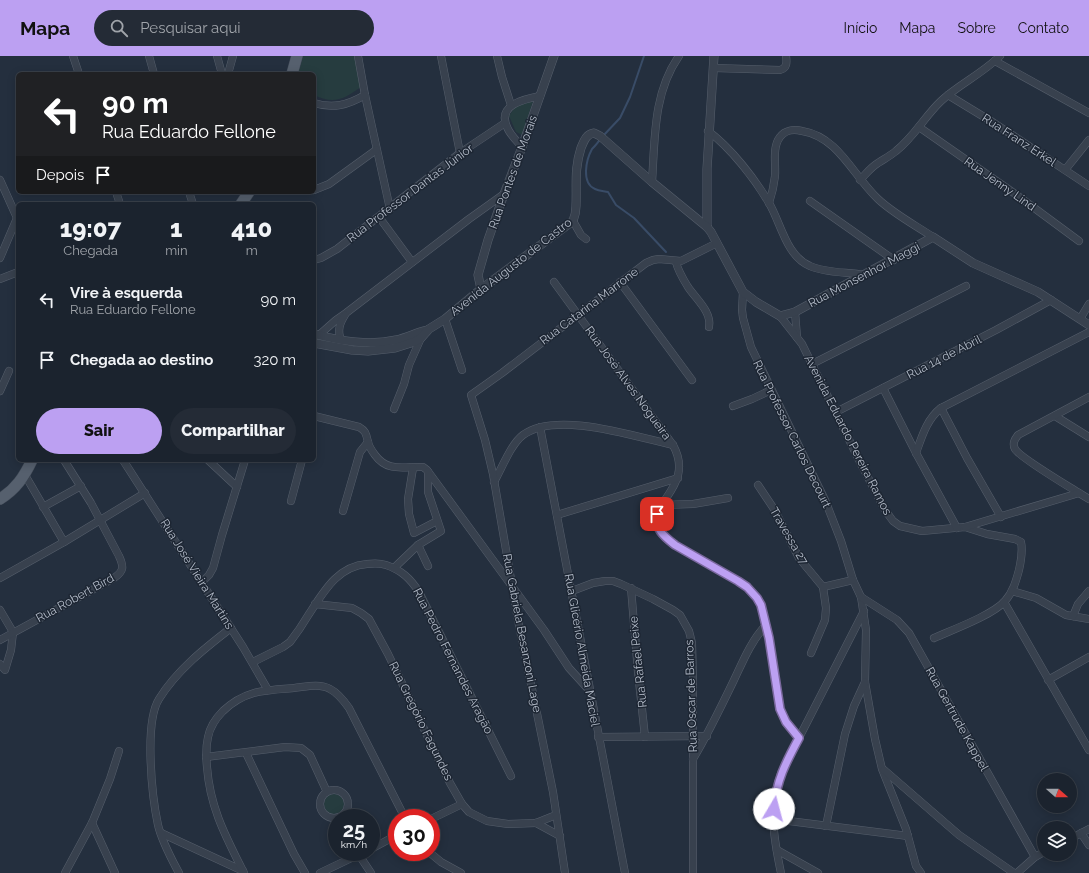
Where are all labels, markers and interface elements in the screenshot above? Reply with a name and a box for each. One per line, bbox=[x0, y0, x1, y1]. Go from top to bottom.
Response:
search box bbox=[94, 10, 374, 46]
text: Mapa bbox=[20, 17, 70, 39]
icon: search bbox=[108, 17, 130, 39]
text: Pesquisar aqui bbox=[140, 19, 241, 37]
text: Início bbox=[844, 20, 877, 36]
text: Mapa bbox=[899, 20, 935, 36]
text: Sobre bbox=[957, 20, 996, 36]
text: Contato bbox=[1018, 20, 1069, 36]
text: 90 m bbox=[102, 87, 168, 120]
icon: left bbox=[36, 88, 88, 140]
street label: Rua Franz Erkel bbox=[979, 111, 1059, 170]
street label: Rua Pontes de Morais bbox=[486, 113, 540, 231]
text: Rua Eduardo Fellone bbox=[102, 121, 276, 142]
street label: Rua Professor Dantas Júnior bbox=[344, 140, 477, 245]
street label: Rua Jenny Lind bbox=[962, 154, 1038, 214]
icon: arrive bbox=[92, 164, 114, 186]
text: Depois bbox=[36, 166, 84, 184]
text: 19:07 bbox=[60, 214, 121, 243]
text: 1 bbox=[170, 214, 183, 243]
text: 410 bbox=[231, 214, 272, 243]
street label: Avenida Augusto de Castro bbox=[448, 215, 574, 319]
street label: Rua Monsenhor Maggi bbox=[806, 240, 922, 310]
text: Chegada bbox=[63, 243, 118, 258]
text: min bbox=[165, 243, 188, 258]
text: m bbox=[246, 243, 258, 258]
street label: Rua Catarina Marrone bbox=[537, 264, 641, 348]
text: Vire à esquerda bbox=[70, 284, 183, 302]
icon: left bbox=[36, 289, 58, 311]
text: 90 m bbox=[260, 291, 296, 309]
text: Rua Eduardo Fellone bbox=[70, 302, 196, 317]
street label: Rua José Alves Nogueira bbox=[582, 323, 674, 443]
street label: Rua 14 de Abril bbox=[904, 332, 984, 382]
icon: arrive bbox=[36, 349, 58, 371]
text: Chegada ao destino bbox=[70, 351, 213, 369]
text: 320 m bbox=[253, 351, 296, 369]
street label: Avenida Eduardo Pereira Ramos bbox=[801, 353, 895, 518]
street label: Rua Professor Carlos Decourt bbox=[750, 358, 834, 510]
button: Sair bbox=[36, 408, 162, 454]
button: Compartilhar bbox=[170, 408, 296, 454]
pin bbox=[640, 497, 674, 531]
icon: arrive bbox=[646, 503, 668, 525]
street label: Travessa 27 bbox=[767, 505, 811, 568]
street label: Rua José Vieira Martins bbox=[157, 516, 237, 632]
street label: Rua Gabriela Besanzoni Lage bbox=[500, 552, 544, 714]
street label: Rua Robert Bird bbox=[34, 571, 116, 625]
street label: Rua Glicério Almeida Maciel bbox=[562, 573, 602, 728]
street label: Rua Pedro Fernandes Aragão bbox=[410, 586, 496, 736]
street label: Rua Rafael Peixe bbox=[626, 616, 650, 708]
street label: Rua Oscar de Barros bbox=[682, 639, 700, 753]
street label: Rua Gregório Fagundes bbox=[386, 659, 456, 783]
street label: Rua Gertrude Kappel bbox=[923, 665, 992, 774]
north arrow bbox=[1037, 773, 1077, 813]
map controls bbox=[1037, 773, 1077, 861]
position arrow bbox=[753, 788, 795, 830]
speed limit sign: 30 bbox=[388, 809, 440, 861]
text: 25 bbox=[343, 818, 365, 842]
button: layers bbox=[1037, 821, 1077, 861]
text: km/h bbox=[341, 839, 367, 850]

